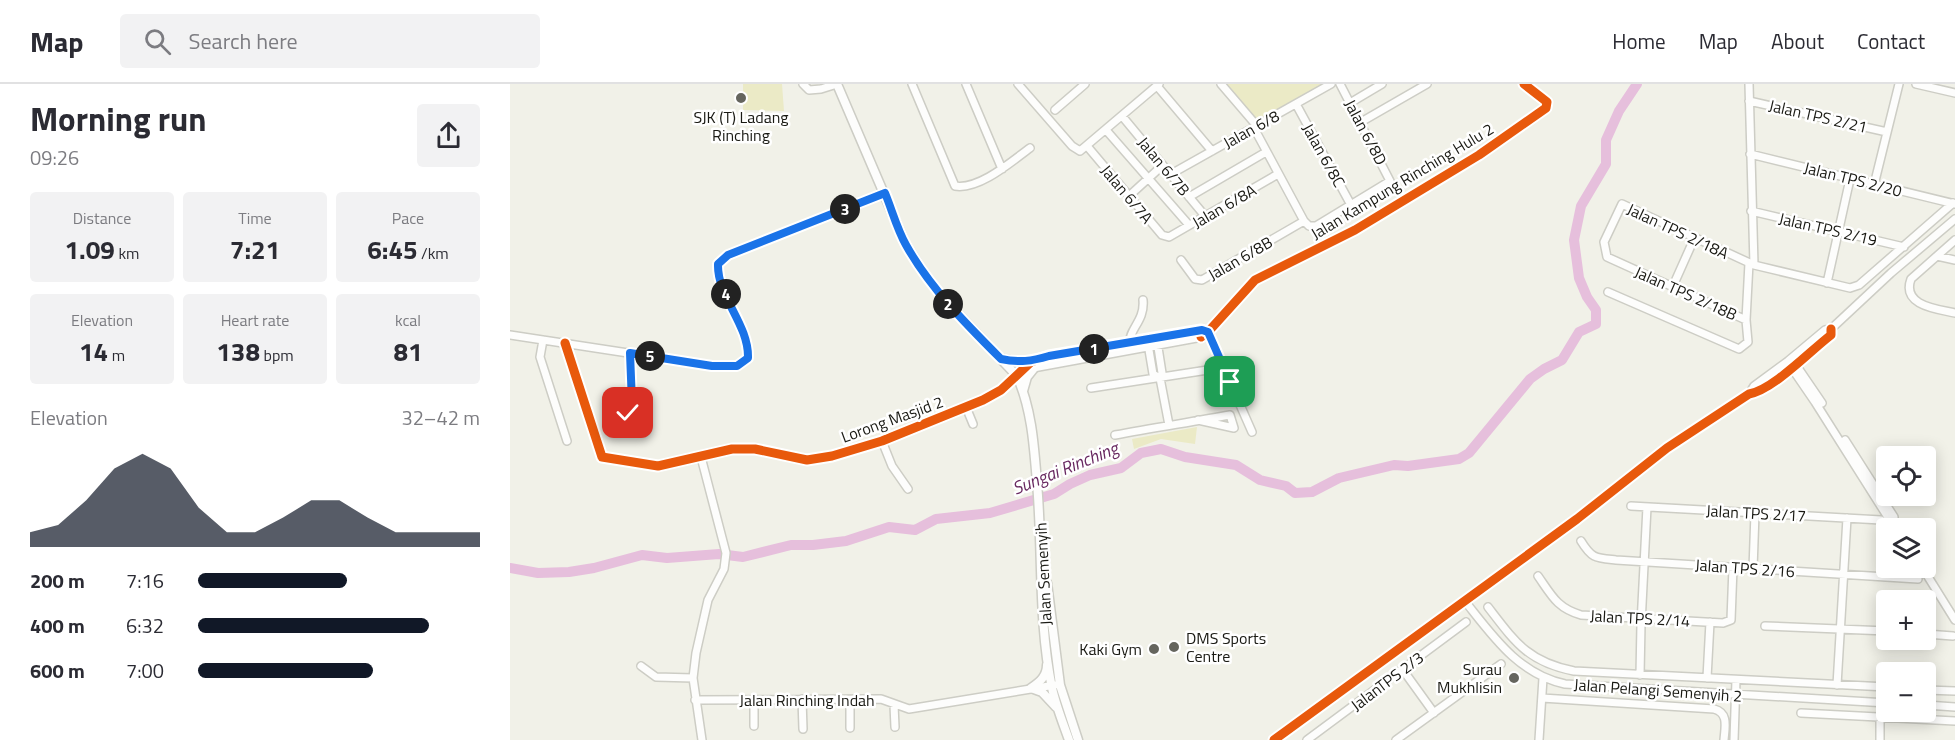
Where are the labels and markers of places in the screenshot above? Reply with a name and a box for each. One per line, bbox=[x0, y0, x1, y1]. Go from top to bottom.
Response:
marker: SJK (T) Ladang Rinching bbox=[734, 91, 748, 105]
place label: SJK (T) Ladang Rinching bbox=[693, 105, 789, 147]
pin: 3 bbox=[830, 194, 860, 224]
pin: 4 bbox=[711, 279, 741, 309]
pin: 2 bbox=[933, 289, 963, 319]
pin: 1 bbox=[1079, 334, 1109, 364]
pin: 5 bbox=[635, 341, 665, 371]
pin bbox=[1204, 356, 1255, 407]
pin bbox=[602, 387, 653, 438]
place label: DMS Sports Centre bbox=[1186, 626, 1266, 668]
place label: Kaki Gym bbox=[1079, 637, 1142, 661]
marker: DMS Sports Centre bbox=[1167, 640, 1181, 654]
marker: Kaki Gym bbox=[1147, 642, 1161, 656]
place label: Surau Mukhlisin bbox=[1437, 657, 1502, 699]
marker: Surau Mukhlisin bbox=[1507, 671, 1521, 685]

